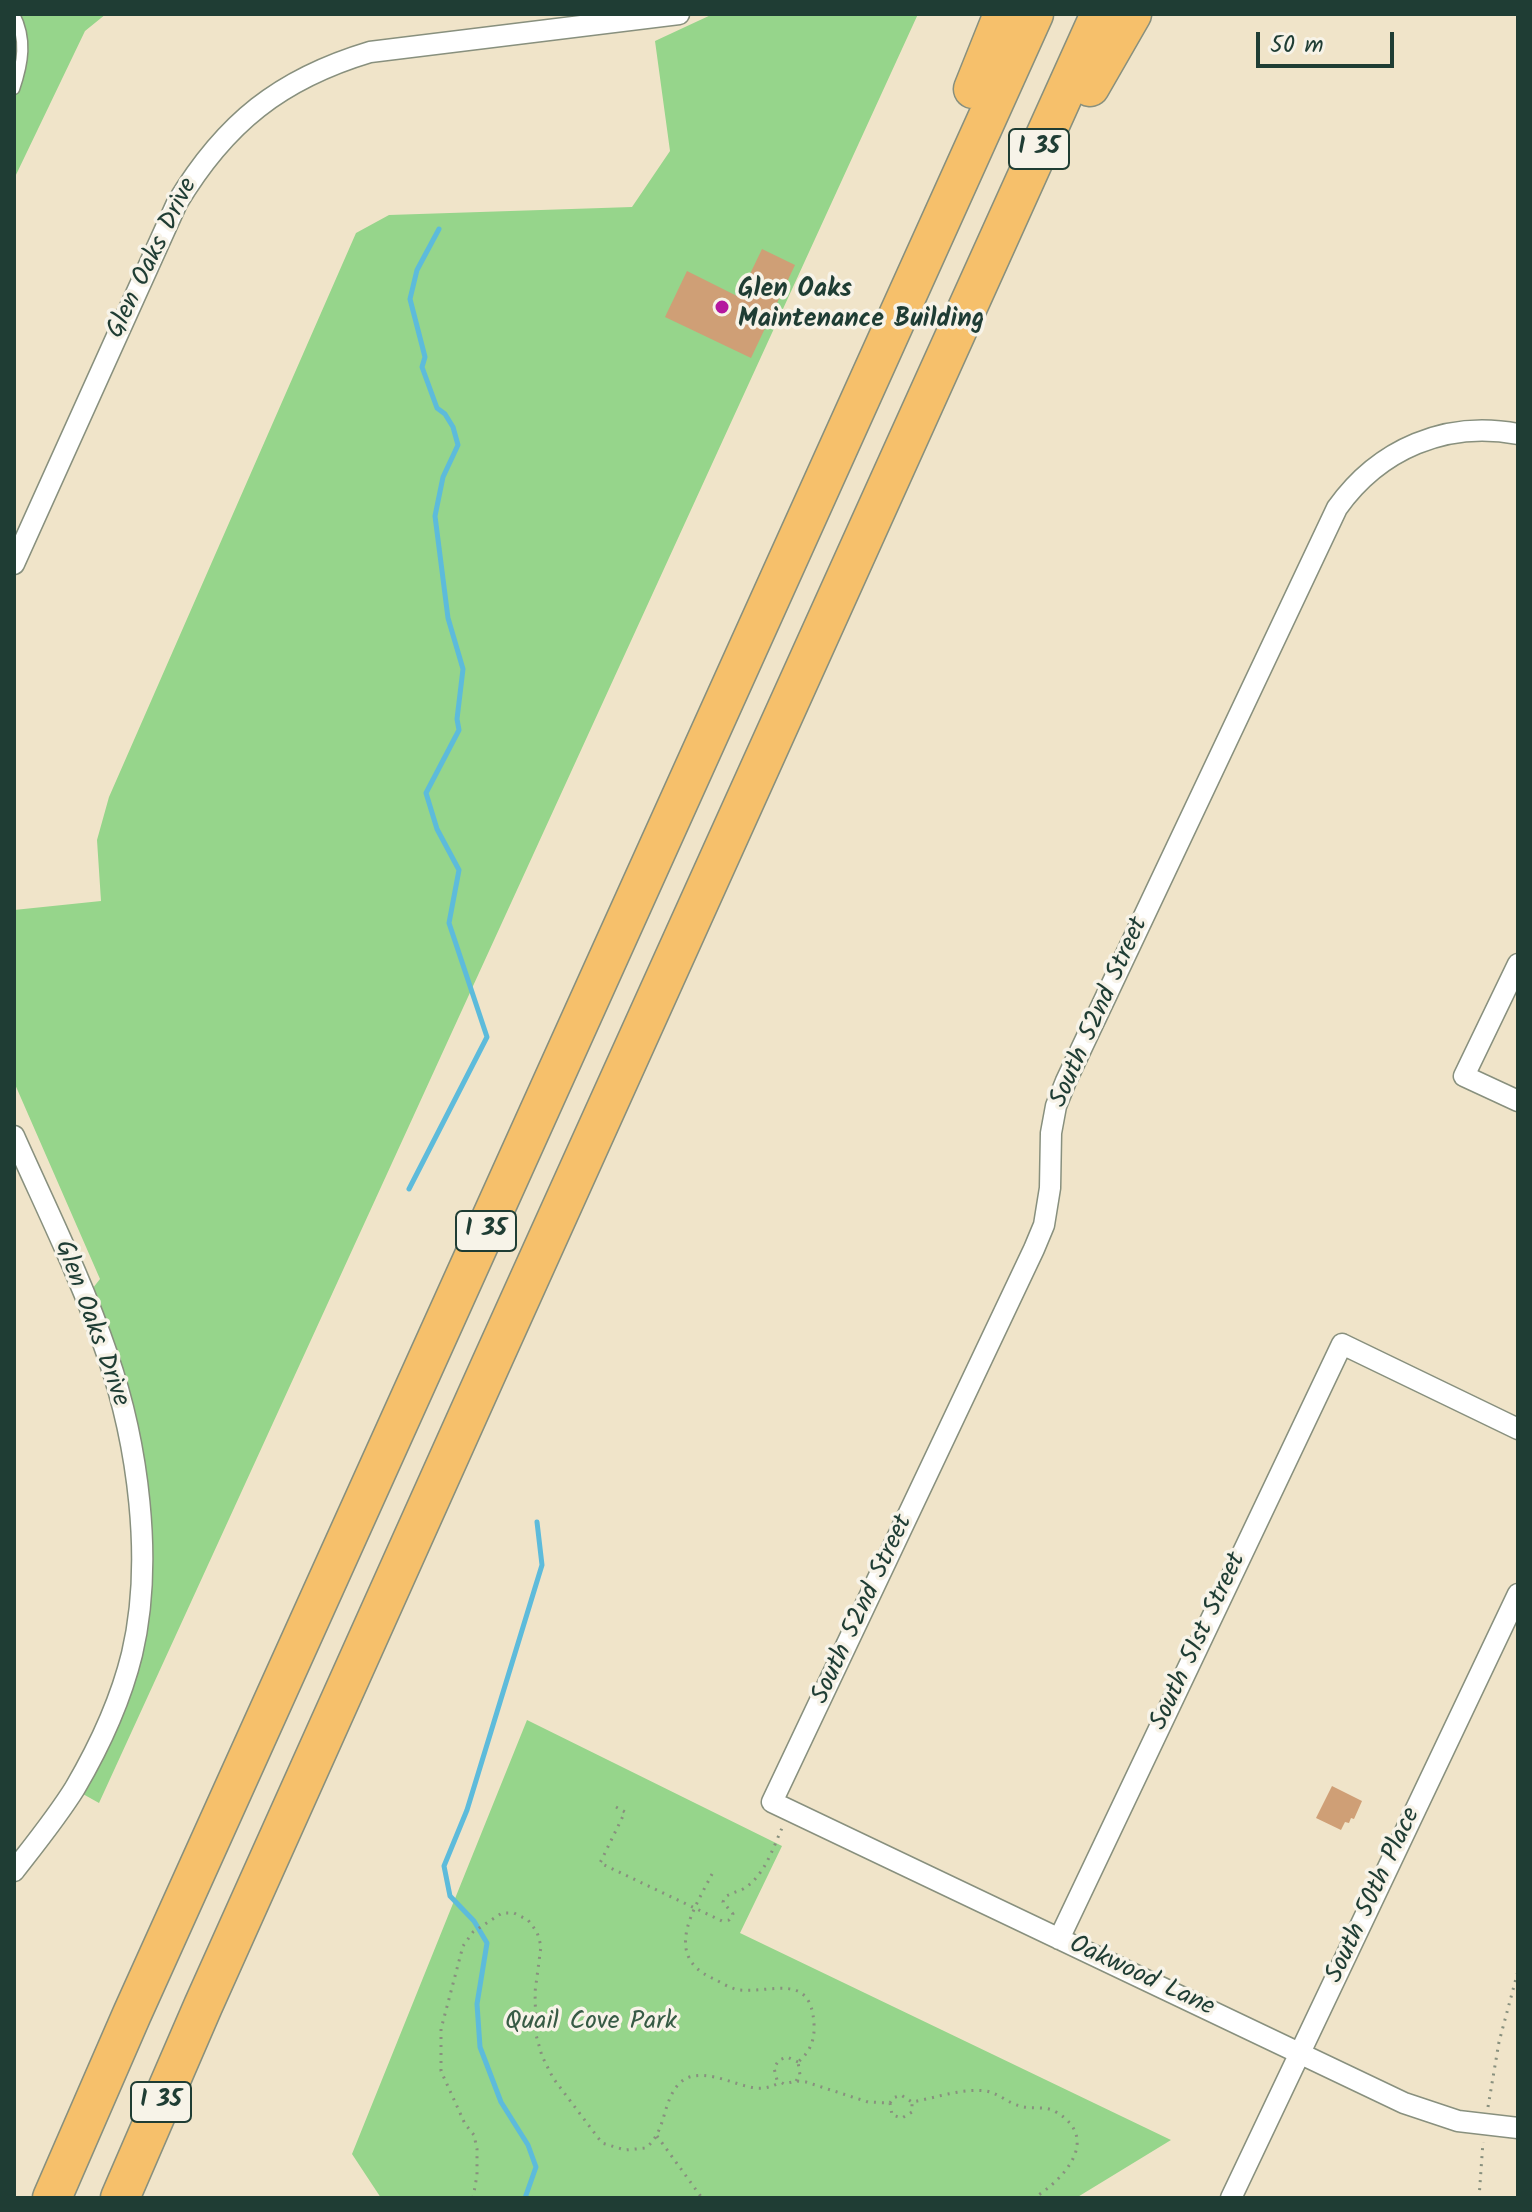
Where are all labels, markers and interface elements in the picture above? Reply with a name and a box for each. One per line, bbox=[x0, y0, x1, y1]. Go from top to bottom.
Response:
scale bar bbox=[1260, 16, 1398, 66]
text: 50 m bbox=[1270, 26, 1324, 65]
road number: I 35 bbox=[1009, 129, 1069, 169]
street label: Glen Oaks Drive bbox=[102, 174, 206, 344]
place label: Glen Oaks Maintenance Building bbox=[738, 276, 984, 338]
marker: Glen Oaks Maintenance Building bbox=[713, 298, 731, 316]
street label: South 52nd Street bbox=[1045, 913, 1157, 1113]
road number: I 35 bbox=[456, 1211, 516, 1251]
street label: Glen Oaks Drive bbox=[46, 1237, 134, 1411]
street label: South 52nd Street bbox=[807, 1511, 921, 1709]
street label: South 51st Street bbox=[1145, 1548, 1255, 1736]
street label: South 50th Place bbox=[1321, 1803, 1429, 1989]
street label: Oakwood Lane bbox=[1063, 1931, 1219, 2025]
park label: Quail Cove Park bbox=[505, 2008, 677, 2040]
road number: I 35 bbox=[131, 2082, 191, 2122]

